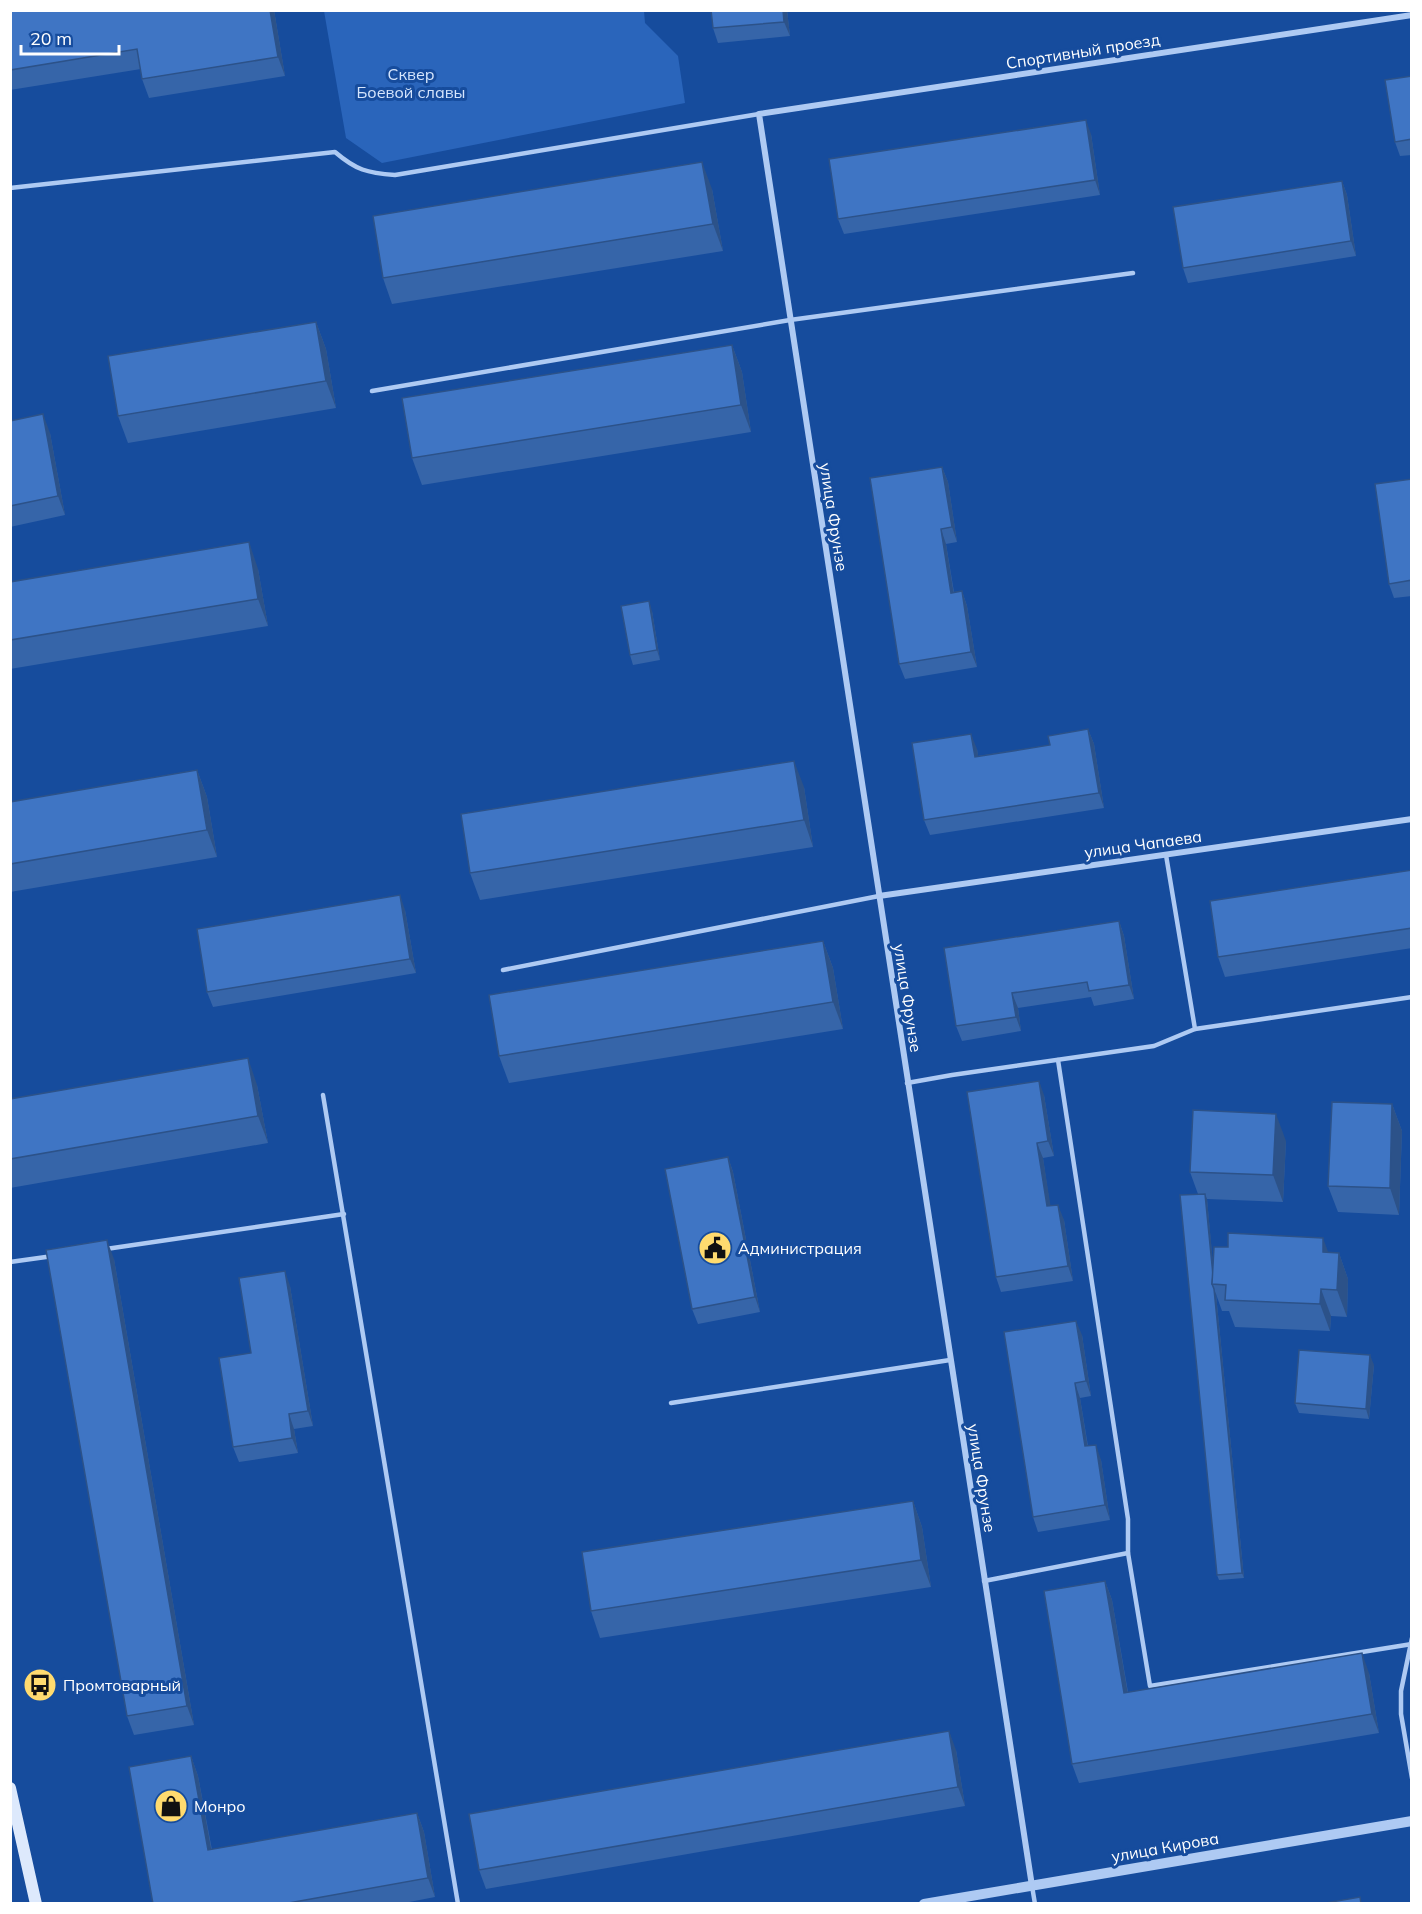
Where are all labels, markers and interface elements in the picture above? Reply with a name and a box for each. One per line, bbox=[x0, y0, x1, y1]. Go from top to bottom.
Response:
scale bar bbox=[21, 18, 118, 56]
text: 20 m bbox=[30, 27, 72, 50]
street label: Спортивный проезд bbox=[1004, 29, 1162, 73]
park label: Сквер Боевой славы bbox=[357, 64, 465, 102]
street label: улица Фрунзе bbox=[816, 461, 852, 573]
street label: улица Чапаева bbox=[1083, 826, 1203, 862]
street label: улица Фрунзе bbox=[890, 942, 926, 1054]
public building icon: Администрация bbox=[697, 1230, 733, 1266]
place label: Администрация bbox=[738, 1238, 862, 1258]
street label: улица Фрунзе bbox=[964, 1422, 1000, 1534]
bus stop icon: Промтоварный bbox=[22, 1667, 58, 1703]
place label: Промтоварный bbox=[63, 1675, 181, 1695]
shop icon: Монро bbox=[153, 1788, 189, 1824]
place label: Монро bbox=[194, 1796, 246, 1816]
street label: улица Кирова bbox=[1110, 1828, 1220, 1866]

